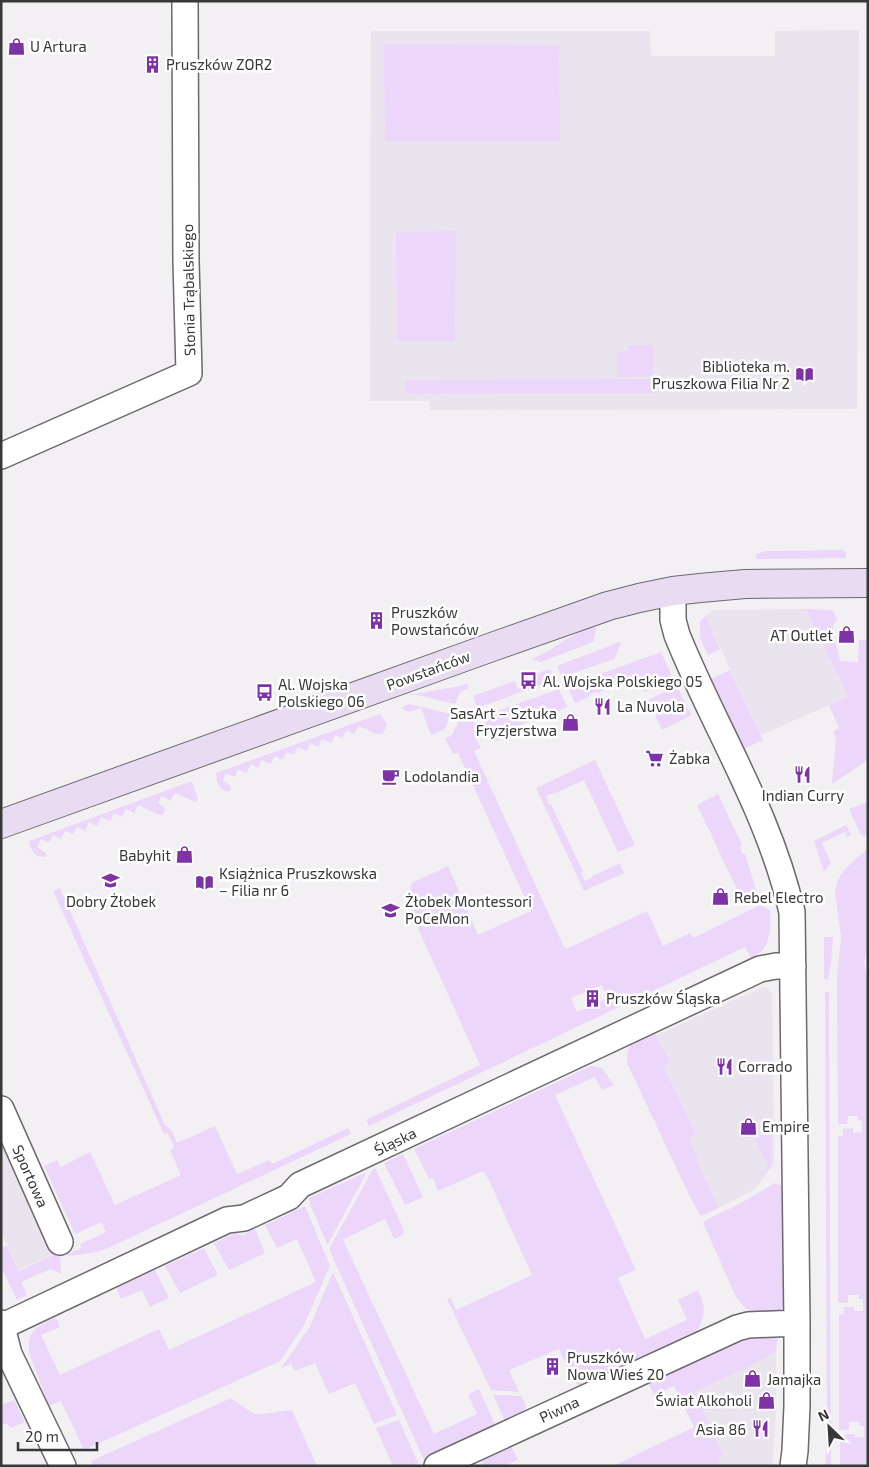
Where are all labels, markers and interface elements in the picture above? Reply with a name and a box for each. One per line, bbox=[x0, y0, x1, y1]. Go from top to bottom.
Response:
shop icon: U Artura bbox=[6, 36, 26, 56]
place label: U Artura bbox=[30, 37, 87, 55]
building icon: Pruszków ZOR2 bbox=[142, 54, 162, 74]
place label: Pruszków ZOR2 bbox=[166, 55, 272, 73]
street label: Słonia Trąbalskiego bbox=[178, 224, 198, 356]
place label: Biblioteka m. Pruszkowa Filia Nr 2 bbox=[652, 357, 790, 392]
library icon: Biblioteka m. Pruszkowa Filia Nr 2 bbox=[794, 365, 814, 385]
place label: Pruszków Powstańców bbox=[391, 603, 479, 638]
building icon: Pruszków Powstańców bbox=[367, 611, 387, 631]
shop icon: AT Outlet bbox=[837, 625, 857, 645]
place label: AT Outlet bbox=[770, 626, 833, 644]
street label: Powstańców bbox=[384, 647, 472, 693]
bus stop icon: Al. Wojska Polskiego 05 bbox=[519, 671, 539, 691]
place label: Al. Wojska Polskiego 05 bbox=[543, 672, 702, 691]
place label: Al. Wojska Polskiego 06 bbox=[278, 675, 365, 710]
bus stop icon: Al. Wojska Polskiego 06 bbox=[254, 683, 274, 703]
restaurant icon: La Nuvola bbox=[593, 696, 613, 716]
place label: La Nuvola bbox=[617, 697, 685, 715]
place label: SasArt – Sztuka Fryzjerstwa bbox=[450, 704, 557, 740]
shop icon: SasArt – Sztuka Fryzjerstwa bbox=[561, 712, 581, 732]
supermarket icon: Żabka bbox=[645, 748, 665, 768]
place label: Żabka bbox=[669, 749, 710, 767]
restaurant icon: Indian Curry bbox=[793, 764, 813, 784]
cafe icon: Lodolandia bbox=[380, 766, 400, 786]
place label: Lodolandia bbox=[404, 767, 479, 785]
place label: Indian Curry bbox=[762, 786, 844, 804]
shop icon: Babyhit bbox=[175, 845, 195, 865]
place label: Babyhit bbox=[119, 846, 171, 864]
place label: Książnica Pruszkowska – Filia nr 6 bbox=[219, 864, 377, 899]
school or university icon: Dobry Żłobek bbox=[101, 870, 121, 890]
library icon: Książnica Pruszkowska – Filia nr 6 bbox=[195, 872, 215, 892]
shop icon: Rebel Electro bbox=[710, 887, 730, 907]
place label: Rebel Electro bbox=[734, 888, 824, 906]
place label: Dobry Żłobek bbox=[66, 892, 156, 910]
place label: Żłobek Montessori PoCeMon bbox=[405, 892, 532, 927]
school or university icon: Żłobek Montessori PoCeMon bbox=[381, 900, 401, 920]
building icon: Pruszków Śląska bbox=[582, 988, 602, 1008]
place label: Pruszków Śląska bbox=[606, 989, 721, 1007]
restaurant icon: Corrado bbox=[714, 1056, 734, 1076]
place label: Corrado bbox=[738, 1057, 792, 1075]
shop icon: Empire bbox=[738, 1116, 758, 1136]
place label: Empire bbox=[762, 1117, 810, 1135]
street label: Śląska bbox=[371, 1123, 419, 1159]
street label: Sportowa bbox=[9, 1142, 53, 1210]
place label: Pruszków Nowa Wieś 20 bbox=[567, 1348, 664, 1383]
building icon: Pruszków Nowa Wieś 20 bbox=[543, 1356, 563, 1376]
shop icon: Jamajka bbox=[743, 1369, 763, 1389]
place label: Jamajka bbox=[767, 1370, 821, 1389]
shop icon: Świat Alkoholi bbox=[756, 1390, 776, 1410]
place label: Świat Alkoholi bbox=[656, 1391, 752, 1409]
street label: Piwna bbox=[536, 1392, 582, 1426]
north arrow bbox=[804, 1402, 854, 1452]
text: N bbox=[815, 1405, 831, 1425]
restaurant icon: Asia 86 bbox=[750, 1419, 770, 1439]
scale bar bbox=[18, 1420, 96, 1452]
place label: Asia 86 bbox=[696, 1420, 746, 1438]
text: 20 m bbox=[25, 1427, 59, 1445]

